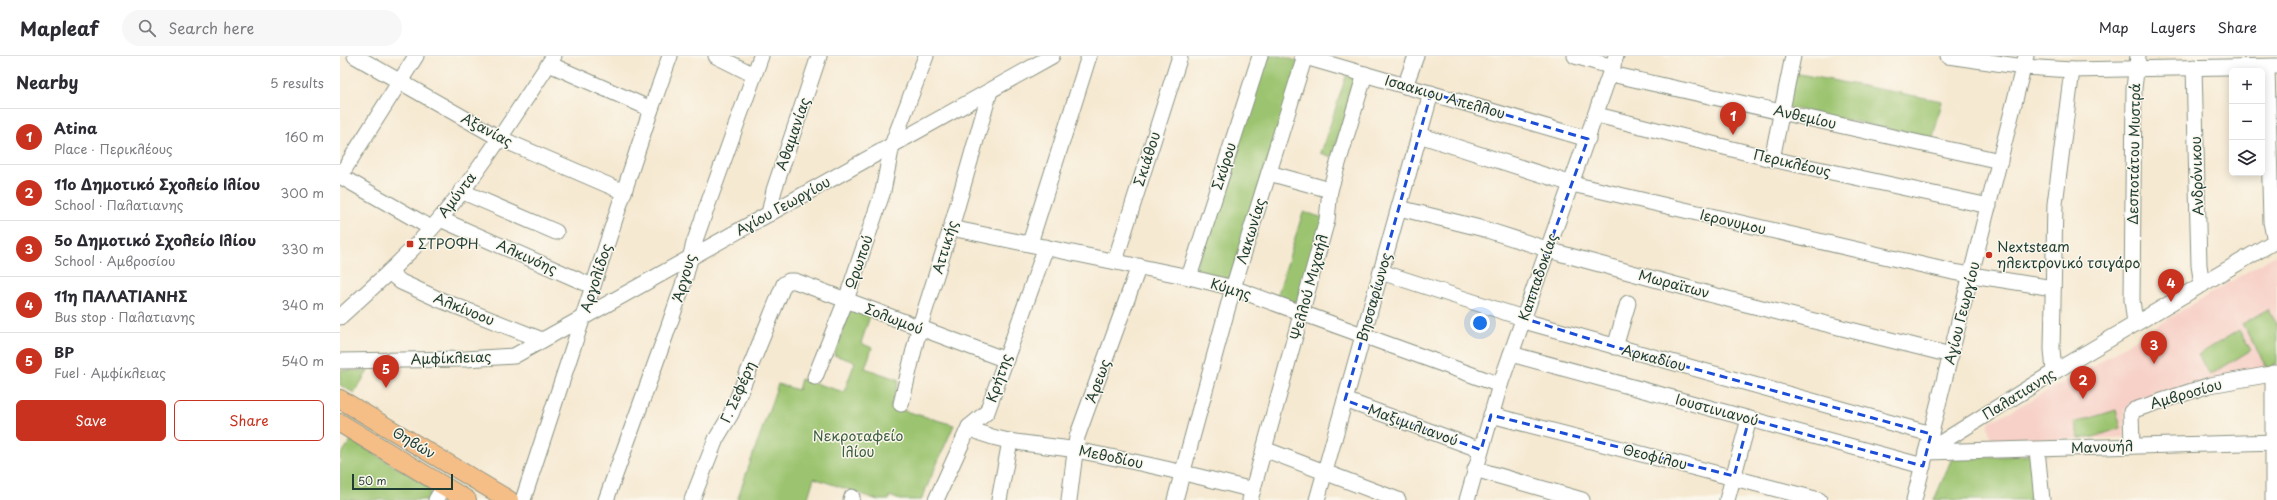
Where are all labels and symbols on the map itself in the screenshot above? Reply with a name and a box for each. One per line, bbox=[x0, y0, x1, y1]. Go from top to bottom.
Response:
street label: Ισαακιου Απελλου bbox=[1382, 69, 1508, 124]
street label: Δεσποτάτου Μυστρά bbox=[2122, 83, 2145, 225]
street label: Αθαμανίας bbox=[770, 95, 815, 173]
street label: Ανθεμίου bbox=[1772, 99, 1839, 134]
pin: 1 bbox=[1720, 102, 1746, 135]
street label: Αξανίας bbox=[458, 107, 517, 152]
street label: Σκιάθου bbox=[1128, 129, 1165, 189]
street label: Ανδρόνικου bbox=[2185, 136, 2208, 216]
street label: Σκύρου bbox=[1206, 139, 1241, 192]
street label: Περικλέους bbox=[1751, 143, 1833, 182]
street label: Αμύντα bbox=[432, 168, 481, 222]
street label: Αγίου Γεωργίου bbox=[731, 171, 834, 240]
street label: Λακωνίας bbox=[1231, 195, 1271, 266]
street label: Ιερονυμου bbox=[1698, 204, 1768, 239]
street label: Αττικής bbox=[926, 218, 963, 276]
street label: Καππαδοκίας bbox=[1513, 230, 1562, 323]
street label: Ωρωπού bbox=[840, 232, 878, 292]
street label: Ψελλού Μιχαήλ bbox=[1284, 232, 1333, 342]
place label: ΣΤΡΟΦΗ bbox=[418, 233, 479, 254]
street label: Αλκινόης bbox=[494, 234, 561, 279]
place label: Nextsteam ηλεκτρονικό τσιγάρο bbox=[1997, 236, 2140, 273]
marker: ΣΤΡΟΦΗ bbox=[405, 239, 415, 249]
street label: Αργολίδος bbox=[575, 241, 617, 315]
street label: Βησσαρίωνος bbox=[1351, 250, 1396, 344]
marker: Nextsteam ηλεκτρονικό τσιγάρο bbox=[1984, 250, 1994, 260]
street label: Άργους bbox=[667, 251, 700, 304]
street label: Αγίου Γεωργίου bbox=[1939, 259, 1984, 367]
street label: Μωραϊτων bbox=[1636, 264, 1712, 303]
pin: 4 bbox=[2158, 269, 2184, 302]
street label: Κύμης bbox=[1208, 272, 1254, 305]
street label: Αλκίνοου bbox=[431, 287, 498, 330]
street label: Σολωμού bbox=[862, 298, 926, 339]
your location bbox=[1470, 313, 1490, 333]
pin: 3 bbox=[2141, 331, 2167, 364]
street label: Αρκαδίου bbox=[1620, 339, 1689, 376]
street label: Αμφίκλειας bbox=[410, 346, 492, 369]
street label: Κρήτης bbox=[980, 351, 1017, 405]
pin: 5 bbox=[373, 355, 399, 388]
street label: Άρεως bbox=[1080, 356, 1115, 406]
street label: Γ. Σεφέρη bbox=[715, 358, 760, 426]
street label: Παλατιανης bbox=[1978, 363, 2059, 424]
pin: 2 bbox=[2070, 366, 2096, 399]
street label: Αμβροσίου bbox=[2147, 373, 2224, 414]
street label: Ιουστινιανού bbox=[1673, 388, 1761, 431]
street label: Μαξιμιλιανού bbox=[1365, 398, 1461, 451]
street label: Θηβών bbox=[389, 421, 440, 464]
park label: Νεκροταφείο Ιλίου bbox=[813, 425, 903, 462]
street label: Μανουήλ bbox=[2070, 435, 2134, 458]
street label: Θεοφίλου bbox=[1621, 438, 1690, 475]
street label: Μεθοδίου bbox=[1077, 439, 1145, 474]
scale bar bbox=[352, 472, 453, 491]

